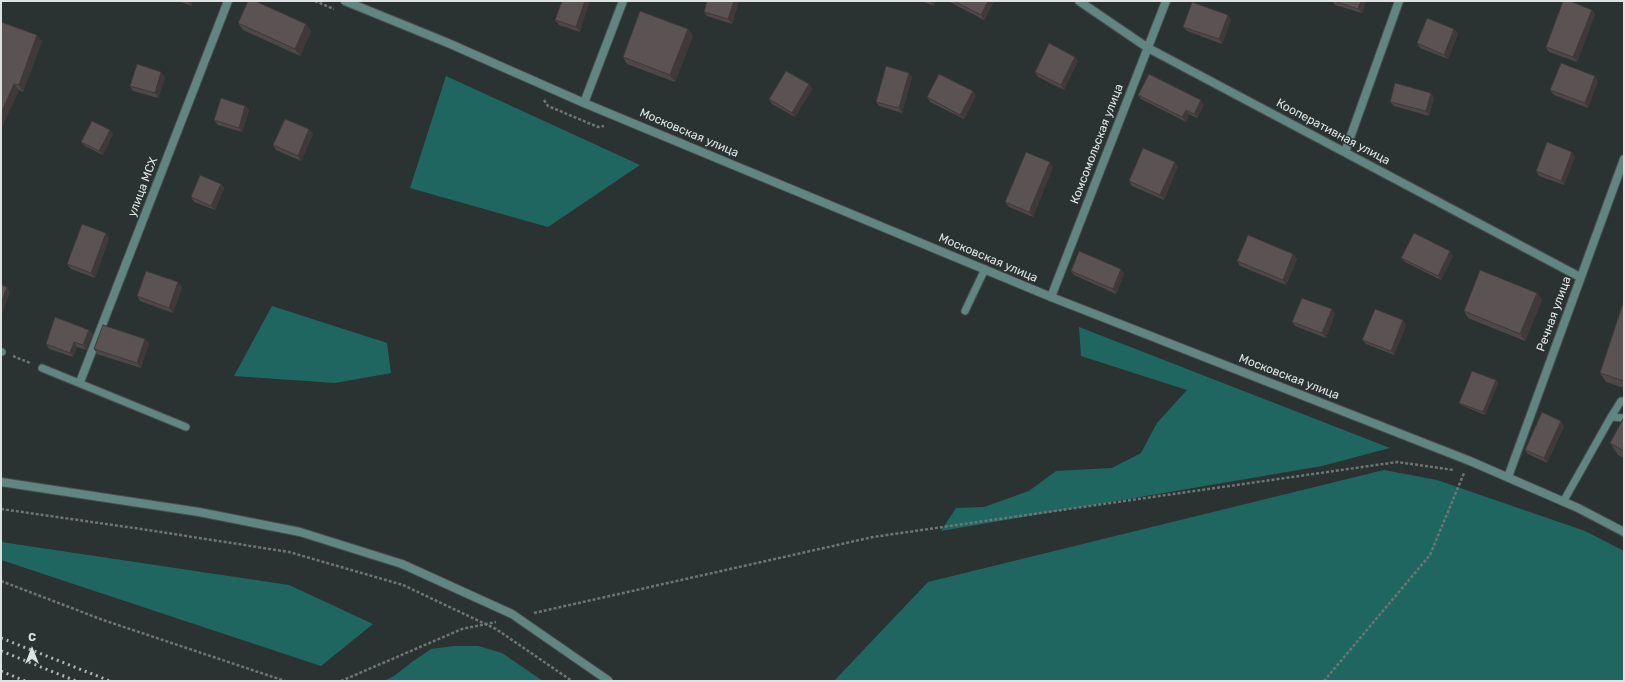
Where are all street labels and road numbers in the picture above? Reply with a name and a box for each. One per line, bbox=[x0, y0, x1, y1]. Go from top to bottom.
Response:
street label: Комсомольская улица bbox=[1067, 82, 1127, 206]
street label: Кооперативная улица bbox=[1274, 96, 1392, 168]
street label: Московская улица bbox=[637, 106, 741, 160]
street label: улица МСХ bbox=[125, 155, 161, 219]
street label: Московская улица bbox=[936, 231, 1040, 285]
street label: Речная улица bbox=[1534, 274, 1574, 354]
street label: Московская улица bbox=[1237, 351, 1341, 403]

